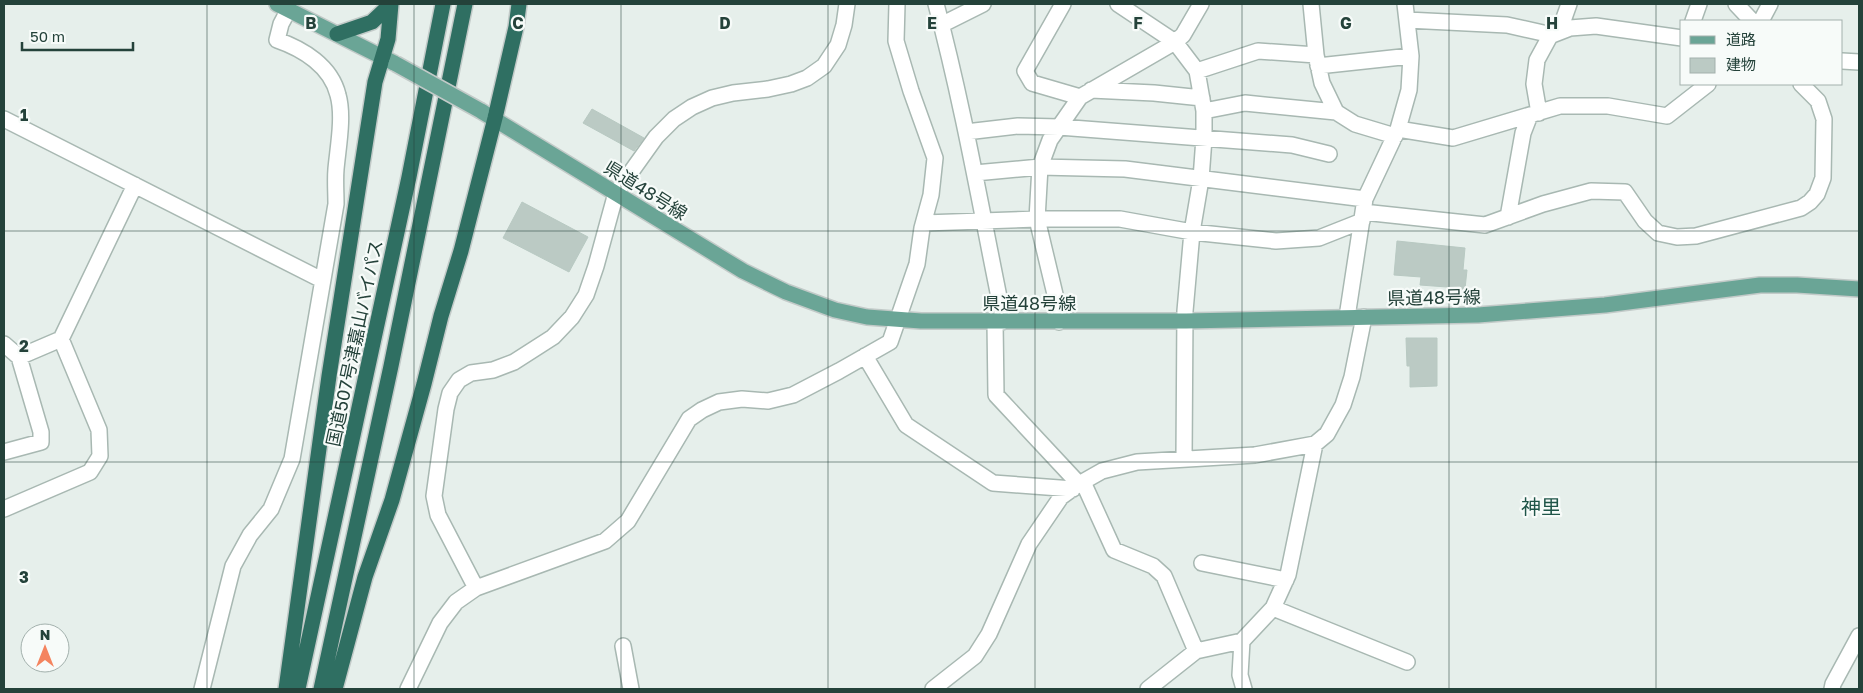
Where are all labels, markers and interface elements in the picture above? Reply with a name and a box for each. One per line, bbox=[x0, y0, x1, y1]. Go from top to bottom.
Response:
text: B bbox=[305, 13, 317, 33]
text: C bbox=[512, 13, 524, 33]
text: D bbox=[719, 13, 731, 33]
text: E bbox=[927, 13, 937, 33]
text: F bbox=[1133, 13, 1143, 33]
text: G bbox=[1340, 13, 1352, 33]
text: H bbox=[1546, 13, 1558, 33]
scale bar bbox=[22, 20, 134, 52]
legend bbox=[1680, 20, 1843, 85]
text: 50 m bbox=[30, 27, 65, 45]
text: 道路 bbox=[1726, 30, 1756, 48]
text: 建物 bbox=[1726, 55, 1756, 73]
text: 1 bbox=[20, 105, 28, 125]
street label: 県道48号線 bbox=[600, 156, 692, 224]
street label: 国道507号津嘉山バイパス bbox=[321, 238, 387, 448]
street label: 県道48号線 bbox=[1387, 285, 1481, 309]
street label: 県道48号線 bbox=[982, 292, 1076, 314]
text: 2 bbox=[19, 336, 29, 356]
district label: 神里 bbox=[1521, 494, 1561, 518]
text: 3 bbox=[19, 567, 29, 587]
north arrow bbox=[20, 623, 70, 673]
text: N bbox=[40, 626, 50, 643]

